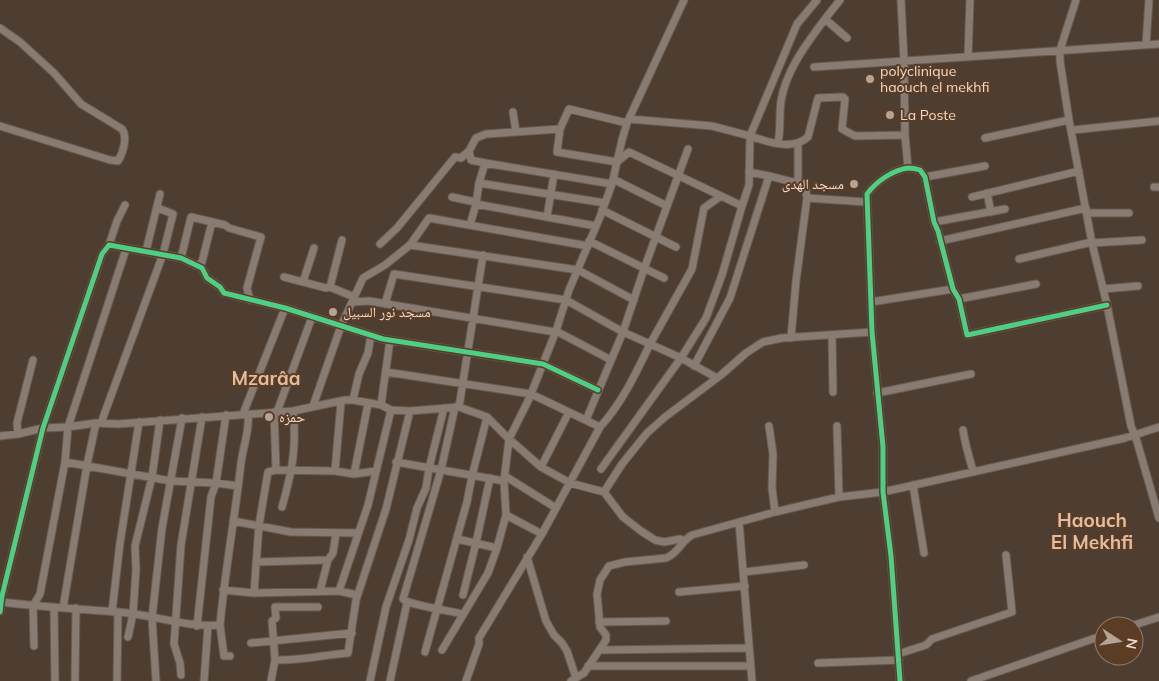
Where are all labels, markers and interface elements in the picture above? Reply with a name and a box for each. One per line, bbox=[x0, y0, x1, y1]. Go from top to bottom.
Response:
place label: polyclinique haouch el mekhfi bbox=[880, 62, 989, 96]
marker: polyclinique haouch el mekhfi bbox=[864, 73, 876, 85]
place label: La Poste bbox=[900, 106, 956, 124]
marker: La Poste bbox=[884, 109, 896, 121]
place label: مسجد الهدى bbox=[782, 175, 844, 193]
marker: مسجد الهدى bbox=[848, 178, 860, 190]
place label: مسجد نور السبيل bbox=[343, 303, 431, 321]
marker: مسجد نور السبيل bbox=[327, 306, 339, 318]
district label: Mzarâa bbox=[231, 366, 301, 390]
place label: حمزه bbox=[279, 408, 305, 426]
marker: حمزه bbox=[263, 411, 275, 423]
district label: Haouch El Mekhfi bbox=[1051, 508, 1133, 554]
north arrow bbox=[1094, 616, 1144, 666]
text: N bbox=[1122, 637, 1142, 651]

